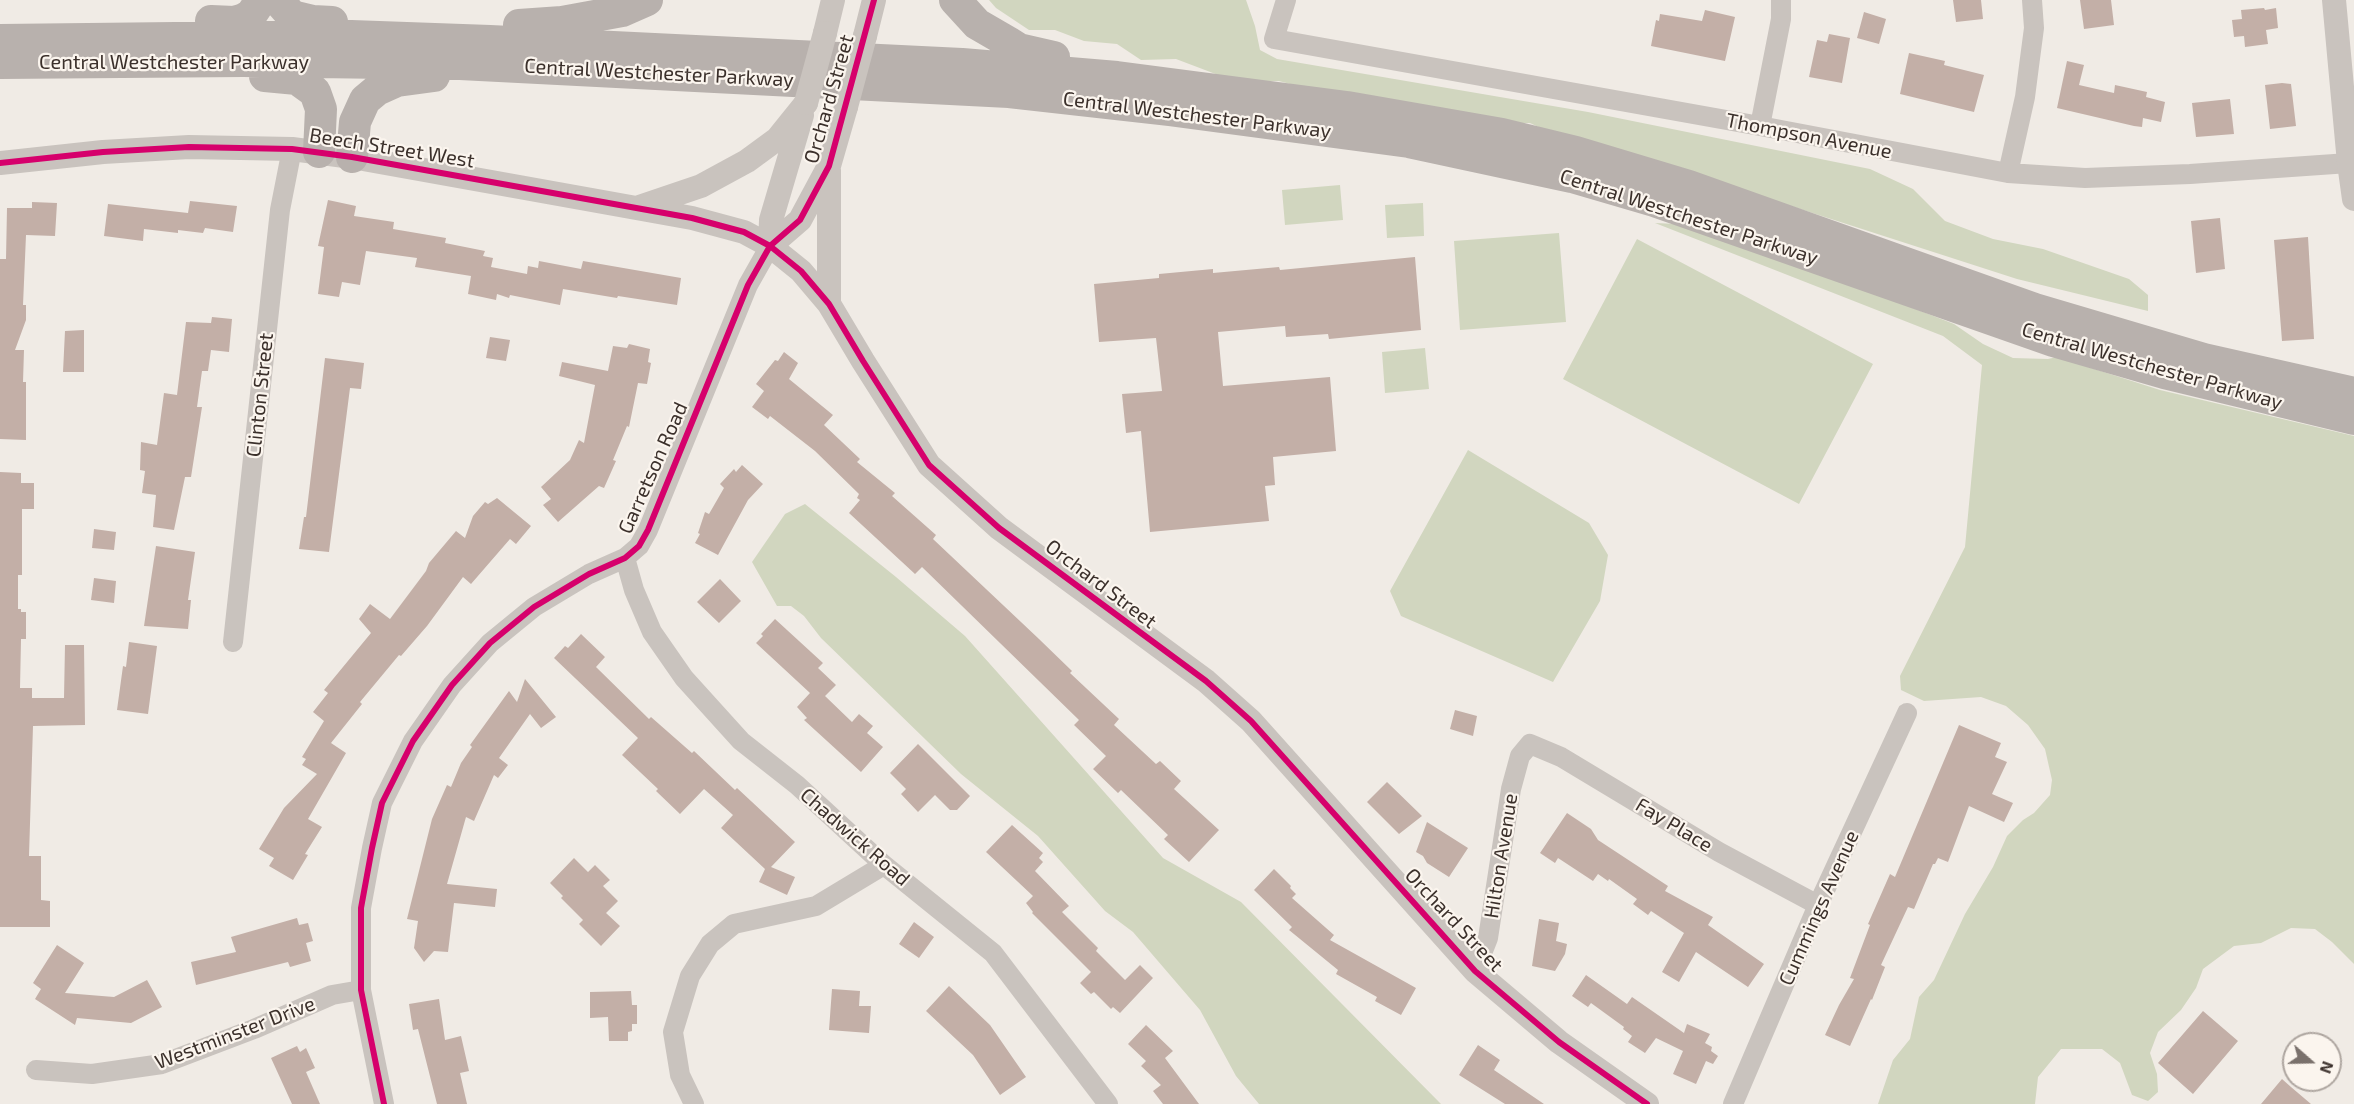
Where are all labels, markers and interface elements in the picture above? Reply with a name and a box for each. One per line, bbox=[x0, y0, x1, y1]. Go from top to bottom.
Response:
street label: Orchard Street bbox=[799, 32, 859, 166]
street label: Central Westchester Parkway bbox=[39, 50, 309, 74]
street label: Central Westchester Parkway bbox=[524, 54, 794, 92]
street label: Central Westchester Parkway bbox=[1062, 87, 1332, 143]
street label: Thompson Avenue bbox=[1724, 108, 1894, 164]
street label: Beech Street West bbox=[308, 123, 476, 173]
street label: Central Westchester Parkway bbox=[1557, 164, 1821, 270]
street label: Central Westchester Parkway bbox=[2019, 317, 2285, 415]
street label: Clinton Street bbox=[242, 332, 278, 458]
street label: Garretson Road bbox=[613, 399, 693, 537]
street label: Orchard Street bbox=[1041, 534, 1161, 634]
street label: Chadwick Road bbox=[795, 783, 915, 891]
street label: Hilton Avenue bbox=[1479, 792, 1523, 920]
street label: Fay Place bbox=[1631, 793, 1717, 857]
street label: Cummings Avenue bbox=[1774, 827, 1864, 989]
street label: Orchard Street bbox=[1400, 863, 1508, 977]
street label: Westminster Drive bbox=[151, 991, 319, 1075]
north arrow bbox=[2282, 1032, 2342, 1092]
text: N bbox=[2317, 1059, 2338, 1076]

